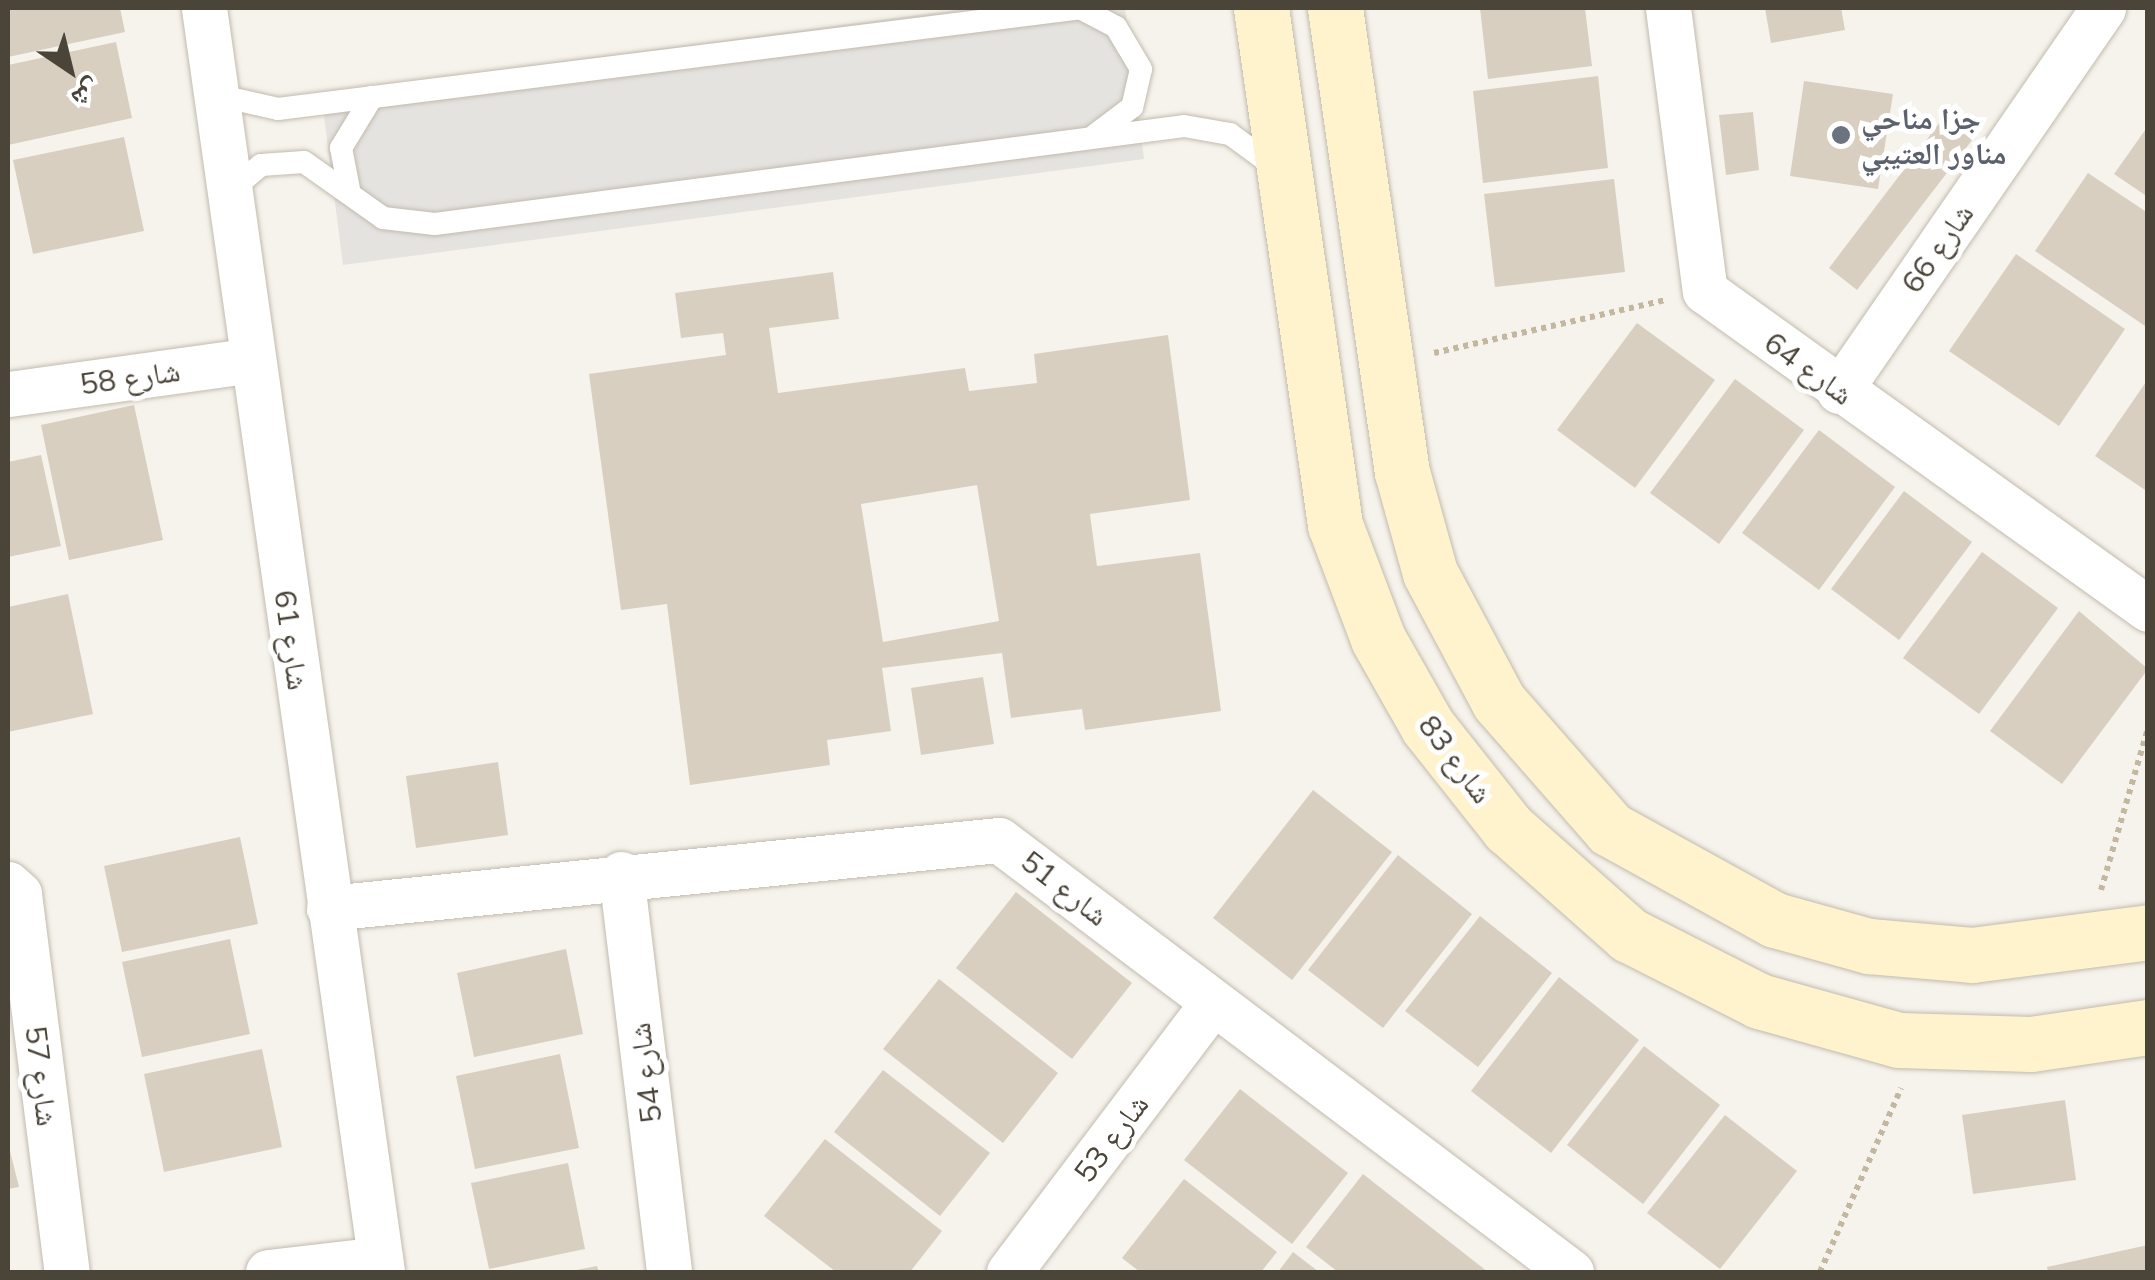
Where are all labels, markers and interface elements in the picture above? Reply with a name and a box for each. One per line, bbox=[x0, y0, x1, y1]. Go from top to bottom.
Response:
north arrow bbox=[20, 20, 120, 120]
text: ش bbox=[65, 72, 110, 118]
place label: جزا مناحي مناور العتيبي bbox=[1861, 100, 2007, 170]
marker: جزا مناحي مناور العتيبي bbox=[1830, 124, 1852, 146]
street label: شارع 66 bbox=[1893, 196, 1981, 300]
street label: شارع 64 bbox=[1758, 324, 1860, 412]
street label: شارع 58 bbox=[78, 352, 182, 402]
street label: شارع 61 bbox=[267, 588, 317, 692]
street label: شارع 83 bbox=[1411, 708, 1501, 810]
street label: شارع 51 bbox=[1014, 843, 1116, 933]
street label: شارع 54 bbox=[621, 1021, 669, 1125]
street label: شارع 57 bbox=[18, 1024, 66, 1128]
street label: شارع 53 bbox=[1066, 1087, 1156, 1189]

